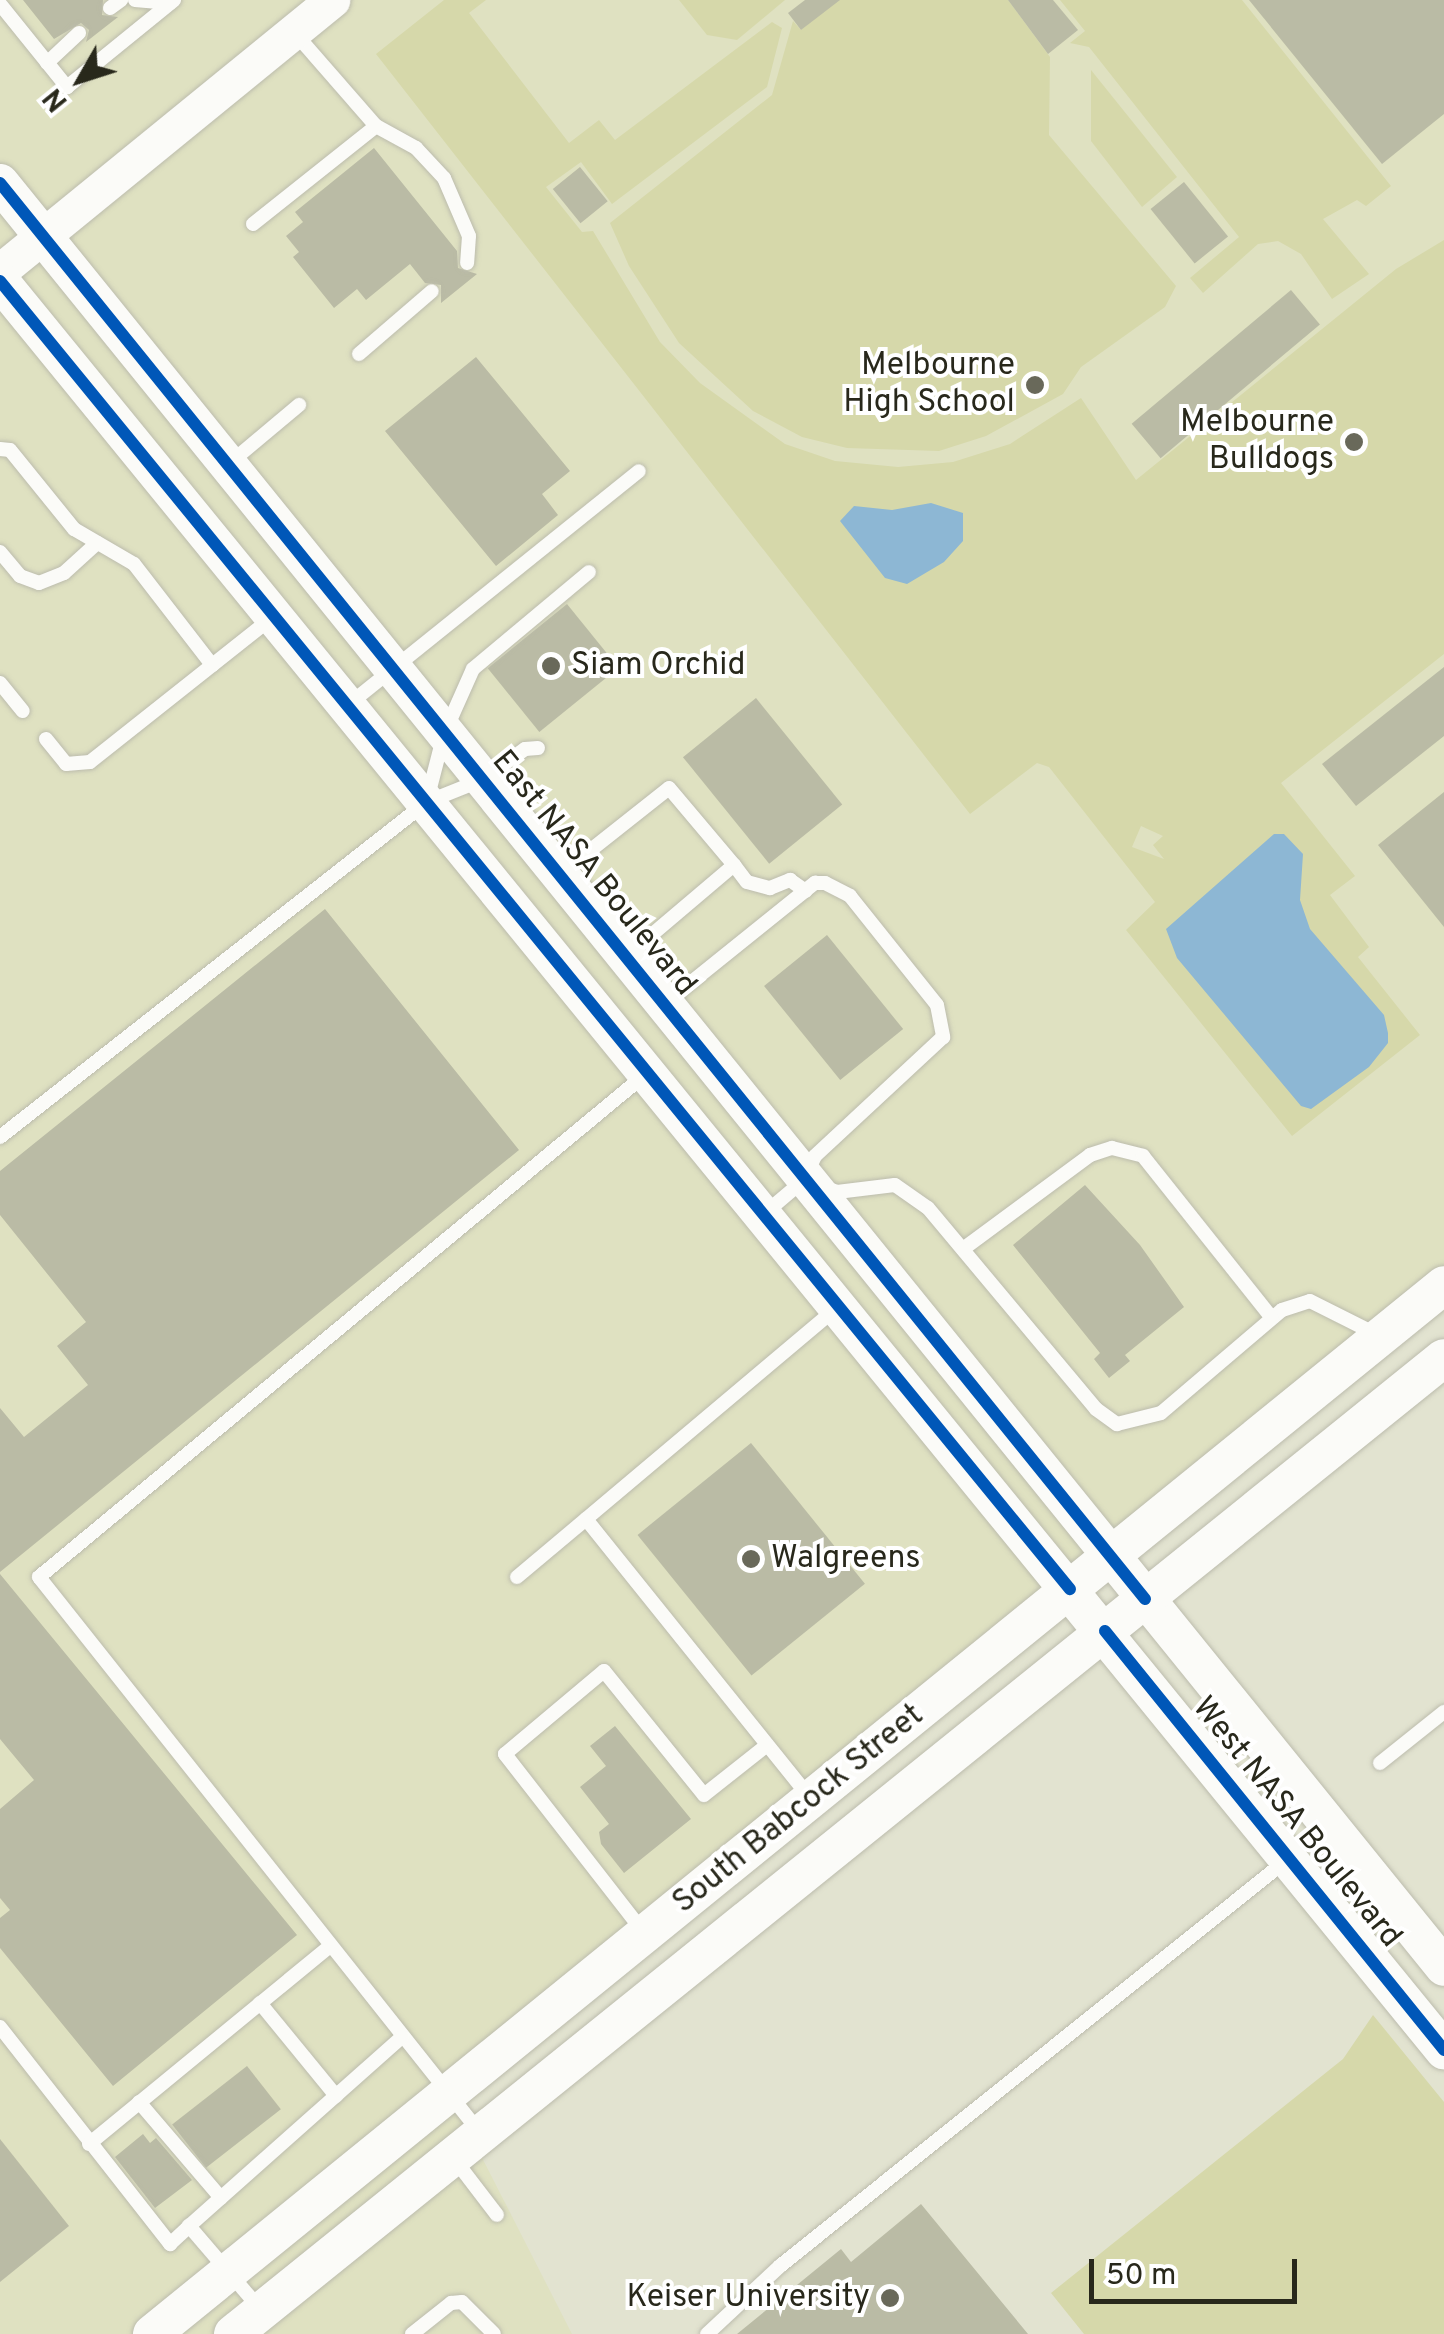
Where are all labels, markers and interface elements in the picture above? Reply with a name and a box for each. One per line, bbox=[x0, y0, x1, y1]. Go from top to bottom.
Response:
north arrow bbox=[30, 30, 130, 130]
text: N bbox=[36, 80, 77, 118]
place label: Melbourne High School bbox=[843, 348, 1015, 423]
marker: Melbourne High School bbox=[1024, 374, 1046, 396]
place label: Melbourne Bulldogs bbox=[1180, 405, 1334, 480]
marker: Melbourne Bulldogs bbox=[1343, 431, 1365, 453]
place label: Siam Orchid bbox=[571, 647, 745, 685]
marker: Siam Orchid bbox=[540, 655, 562, 677]
street label: East NASA Boulevard bbox=[482, 743, 704, 1005]
place label: Walgreens bbox=[771, 1540, 921, 1578]
marker: Walgreens bbox=[740, 1548, 762, 1570]
street label: West NASA Boulevard bbox=[1183, 1689, 1409, 1957]
street label: South Babcock Street bbox=[666, 1697, 932, 1923]
scale bar bbox=[1094, 2239, 1302, 2301]
text: 50 m bbox=[1106, 2258, 1176, 2295]
place label: Keiser University bbox=[626, 2279, 870, 2317]
marker: Keiser University bbox=[879, 2287, 901, 2309]

